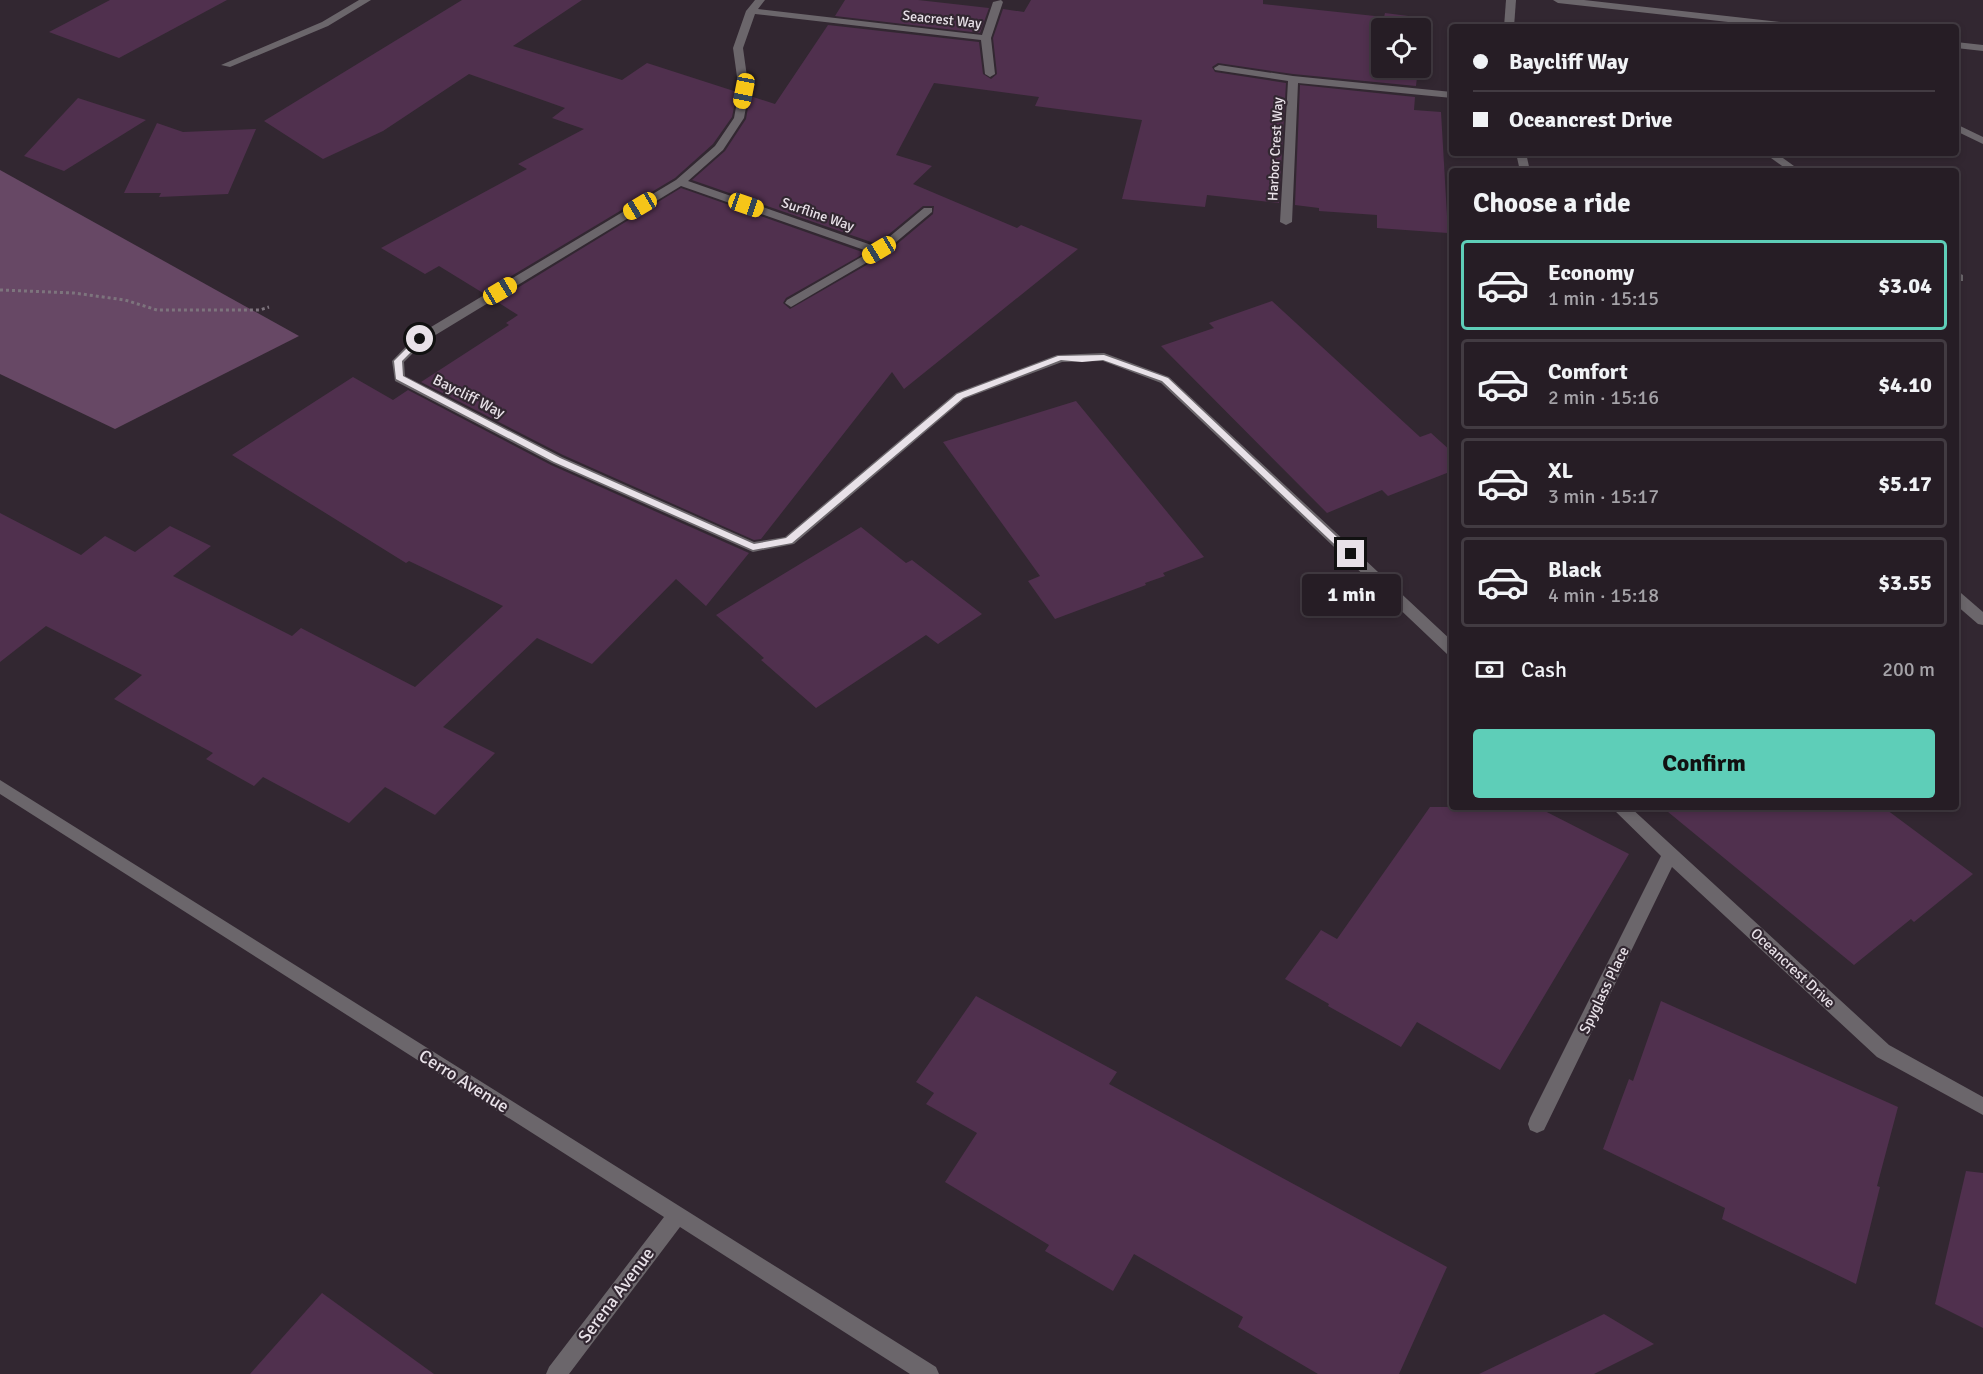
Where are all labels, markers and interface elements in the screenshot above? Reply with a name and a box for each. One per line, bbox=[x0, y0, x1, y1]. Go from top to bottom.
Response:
street label: Seacrest Way bbox=[902, 7, 983, 32]
map controls bbox=[1371, 18, 1431, 78]
button: locate bbox=[1371, 18, 1431, 78]
text: Baycliff Way bbox=[1509, 48, 1628, 75]
car bbox=[732, 72, 756, 110]
street label: Harbor Crest Way bbox=[1264, 96, 1287, 201]
text: Oceancrest Drive bbox=[1509, 106, 1672, 133]
text: Choose a ride bbox=[1473, 187, 1631, 220]
car bbox=[620, 189, 660, 223]
car bbox=[726, 191, 766, 219]
street label: Surfline Way bbox=[779, 194, 857, 235]
car bbox=[859, 233, 899, 267]
icon: car bbox=[1476, 258, 1530, 312]
text: Economy bbox=[1548, 259, 1634, 286]
text: $3.04 bbox=[1878, 272, 1932, 299]
car bbox=[480, 274, 520, 308]
text: 1 min · 15:15 bbox=[1548, 286, 1659, 311]
route start bbox=[406, 325, 433, 352]
icon: car bbox=[1476, 357, 1530, 411]
text: Comfort bbox=[1548, 358, 1628, 385]
street label: Baycliff Way bbox=[430, 370, 508, 422]
text: $4.10 bbox=[1878, 371, 1932, 398]
text: 2 min · 15:16 bbox=[1548, 385, 1659, 410]
icon: car bbox=[1476, 456, 1530, 510]
text: XL bbox=[1548, 457, 1573, 484]
text: $5.17 bbox=[1878, 470, 1932, 497]
text: 3 min · 15:17 bbox=[1548, 484, 1659, 509]
route end bbox=[1337, 540, 1364, 567]
icon: car bbox=[1476, 555, 1530, 609]
text: Black bbox=[1548, 556, 1602, 583]
text: $3.55 bbox=[1878, 569, 1932, 596]
callout: 1 min bbox=[1302, 575, 1400, 617]
text: 1 min bbox=[1327, 582, 1376, 607]
text: 4 min · 15:18 bbox=[1548, 583, 1659, 608]
icon: cash bbox=[1473, 653, 1506, 686]
text: Cash bbox=[1521, 656, 1567, 683]
text: 200 m bbox=[1882, 657, 1935, 682]
button: Confirm bbox=[1473, 729, 1935, 798]
street label: Oceancrest Drive bbox=[1747, 924, 1839, 1012]
street label: Spyglass Place bbox=[1575, 944, 1633, 1036]
street label: Cerro Avenue bbox=[415, 1045, 513, 1117]
street label: Serena Avenue bbox=[573, 1243, 659, 1347]

